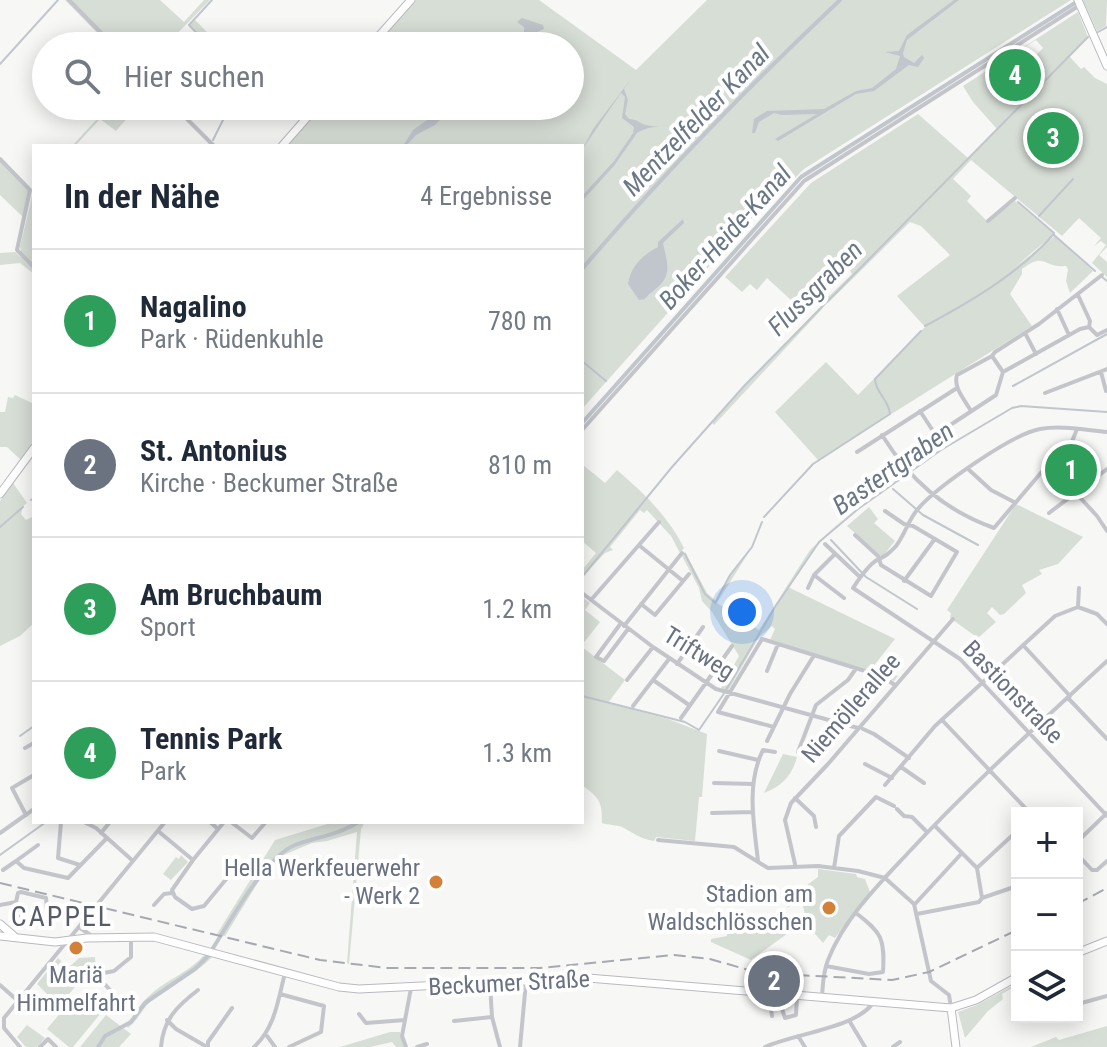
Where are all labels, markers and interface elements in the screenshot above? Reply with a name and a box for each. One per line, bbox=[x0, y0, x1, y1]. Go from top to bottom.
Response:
search box bbox=[32, 32, 584, 120]
water label: Mentzelfelder Kanal bbox=[616, 37, 776, 202]
pin: 4 bbox=[989, 45, 1041, 105]
icon: search bbox=[60, 54, 104, 98]
text: Hier suchen bbox=[124, 59, 265, 94]
pin: 3 bbox=[1027, 108, 1079, 168]
water label: Boker-Heide-Kanal bbox=[653, 158, 798, 315]
text: In der Nähe bbox=[64, 176, 220, 216]
text: 4 Ergebnisse bbox=[420, 181, 552, 211]
water label: Flussgraben bbox=[762, 235, 868, 341]
text: Nagalino bbox=[140, 289, 247, 324]
text: 1 bbox=[83, 306, 97, 336]
text: 780 m bbox=[488, 306, 552, 336]
text: Park · Rüdenkuhle bbox=[140, 324, 324, 354]
water label: Bastertgraben bbox=[827, 415, 959, 521]
text: St. Antonius bbox=[140, 433, 287, 468]
pin: 1 bbox=[1045, 440, 1097, 500]
text: 2 bbox=[83, 450, 97, 480]
text: 810 m bbox=[488, 450, 552, 480]
text: Kirche · Beckumer Straße bbox=[140, 468, 398, 498]
text: Am Bruchbaum bbox=[140, 577, 322, 612]
your location bbox=[722, 592, 762, 632]
text: 3 bbox=[83, 594, 97, 624]
text: 1.2 km bbox=[482, 594, 552, 624]
text: Sport bbox=[140, 612, 196, 642]
street label: Triftweg bbox=[659, 621, 739, 685]
street label: Bastionstraße bbox=[957, 635, 1069, 749]
street label: Niemöllerallee bbox=[796, 648, 906, 768]
text: Tennis Park bbox=[140, 721, 282, 756]
text: 4 bbox=[83, 738, 97, 768]
text: 1.3 km bbox=[482, 738, 552, 768]
text: Park bbox=[140, 756, 186, 786]
map controls bbox=[1011, 807, 1083, 1023]
button: + bbox=[1011, 807, 1083, 879]
place label: Hella Werkfeuerwehr - Werk 2 bbox=[224, 854, 420, 910]
marker: Hella Werkfeuerwehr - Werk 2 bbox=[427, 873, 445, 891]
button: − bbox=[1011, 879, 1083, 951]
place label: Stadion am Waldschlösschen bbox=[648, 880, 813, 936]
marker: Stadion am Waldschlösschen bbox=[820, 899, 838, 917]
district label: CAPPEL bbox=[11, 900, 113, 933]
marker: Mariä Himmelfahrt bbox=[67, 939, 85, 957]
pin: 2 bbox=[748, 951, 800, 1011]
button: layers bbox=[1011, 951, 1083, 1023]
place label: Mariä Himmelfahrt bbox=[17, 961, 135, 1017]
street label: Beckumer Straße bbox=[428, 965, 590, 1001]

